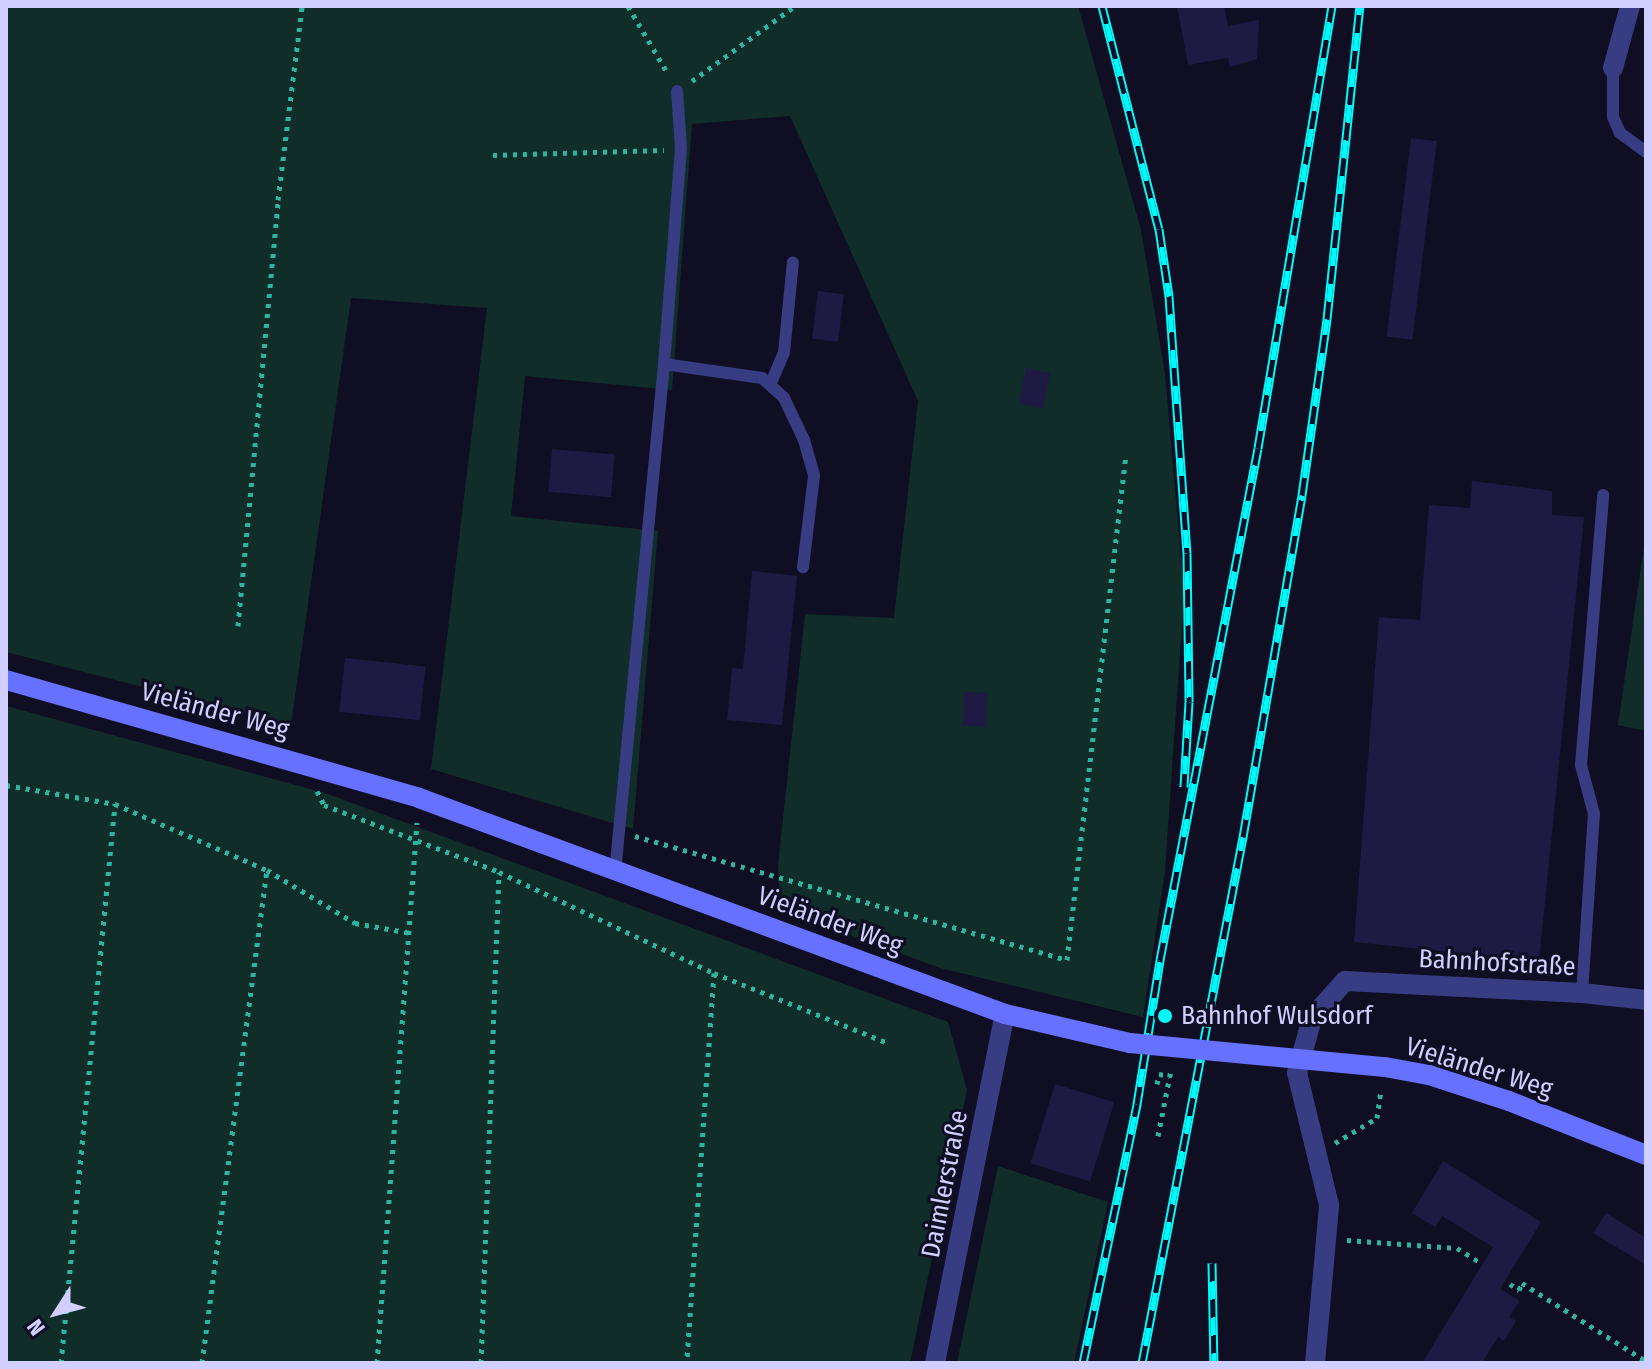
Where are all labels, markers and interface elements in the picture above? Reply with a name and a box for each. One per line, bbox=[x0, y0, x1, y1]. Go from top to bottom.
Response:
street label: Vieländer Weg bbox=[138, 676, 292, 746]
street label: Vieländer Weg bbox=[753, 880, 907, 962]
street label: Bahnhofstraße bbox=[1418, 943, 1576, 983]
place label: Bahnhof Wulsdorf bbox=[1181, 1000, 1372, 1032]
marker: Bahnhof Wulsdorf bbox=[1156, 1007, 1174, 1025]
street label: Vieländer Weg bbox=[1402, 1031, 1556, 1105]
street label: Daimlerstraße bbox=[915, 1108, 975, 1260]
north arrow bbox=[16, 1273, 96, 1353]
text: N bbox=[21, 1314, 51, 1341]

